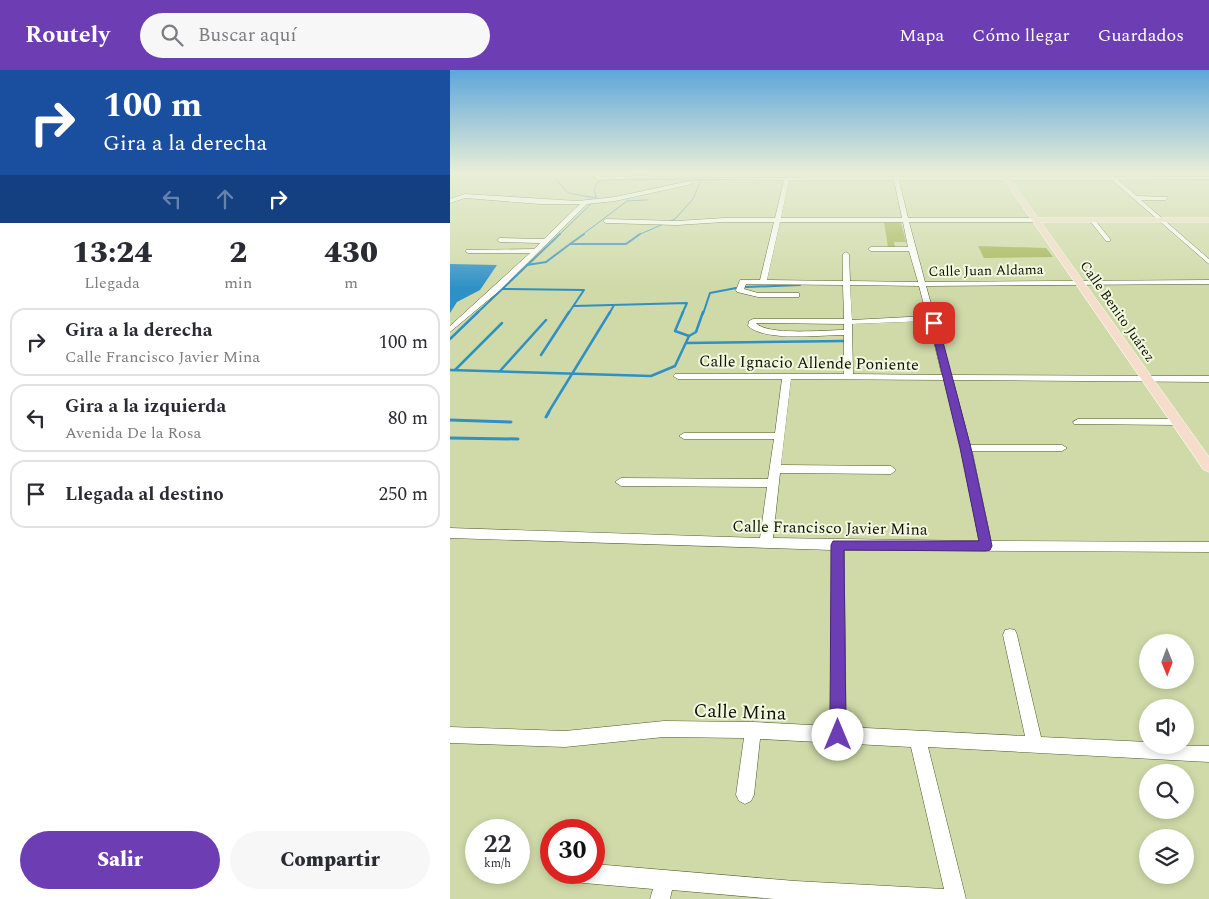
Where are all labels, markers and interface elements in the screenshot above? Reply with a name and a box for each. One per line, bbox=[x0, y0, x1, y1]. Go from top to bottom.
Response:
search box bbox=[140, 13, 490, 58]
text: Routely bbox=[25, 17, 110, 53]
icon: search bbox=[158, 21, 186, 49]
text: Buscar aquí bbox=[198, 21, 296, 50]
text: Mapa bbox=[899, 22, 944, 49]
text: Cómo llegar bbox=[972, 22, 1070, 49]
text: Guardados bbox=[1098, 22, 1184, 49]
text: 100 m bbox=[103, 79, 202, 132]
icon: right bbox=[20, 90, 85, 155]
text: Gira a la derecha bbox=[103, 127, 267, 160]
icon: left bbox=[158, 185, 186, 213]
icon: ahead bbox=[211, 185, 239, 213]
icon: right bbox=[264, 185, 292, 213]
text: 13:24 bbox=[72, 230, 152, 276]
text: 2 bbox=[229, 230, 247, 276]
text: 430 bbox=[324, 230, 378, 276]
street label: Calle Benito Juárez bbox=[1075, 256, 1160, 366]
street label: Calle Juan Aldama bbox=[928, 259, 1044, 282]
text: Llegada bbox=[84, 271, 140, 295]
text: min bbox=[224, 271, 252, 295]
text: m bbox=[344, 271, 358, 295]
pin bbox=[913, 302, 955, 344]
icon: arrive bbox=[920, 309, 948, 337]
text: Gira a la derecha bbox=[65, 316, 212, 345]
icon: right bbox=[22, 328, 50, 356]
text: 100 m bbox=[378, 328, 428, 357]
text: Calle Francisco Javier Mina bbox=[65, 345, 260, 369]
street label: Calle Ignacio Allende Poniente bbox=[699, 349, 919, 377]
text: Gira a la izquierda bbox=[65, 392, 226, 421]
icon: left bbox=[22, 404, 50, 432]
text: 80 m bbox=[388, 404, 428, 433]
text: Avenida De la Rosa bbox=[65, 421, 201, 445]
icon: arrive bbox=[22, 480, 50, 508]
text: Llegada al destino bbox=[65, 480, 224, 509]
text: 250 m bbox=[378, 480, 428, 509]
street label: Calle Francisco Javier Mina bbox=[732, 514, 928, 542]
north arrow bbox=[1139, 634, 1194, 689]
map controls bbox=[1139, 634, 1194, 884]
street label: Calle Mina bbox=[693, 696, 787, 729]
button: sound bbox=[1139, 699, 1194, 754]
position arrow bbox=[811, 708, 863, 760]
button: search bbox=[1139, 764, 1194, 819]
speed limit sign: 30 bbox=[540, 819, 605, 884]
text: 22 bbox=[483, 826, 512, 864]
button: layers bbox=[1139, 829, 1194, 884]
button: Salir bbox=[20, 831, 220, 889]
button: Compartir bbox=[230, 831, 430, 889]
text: km/h bbox=[484, 854, 511, 873]

